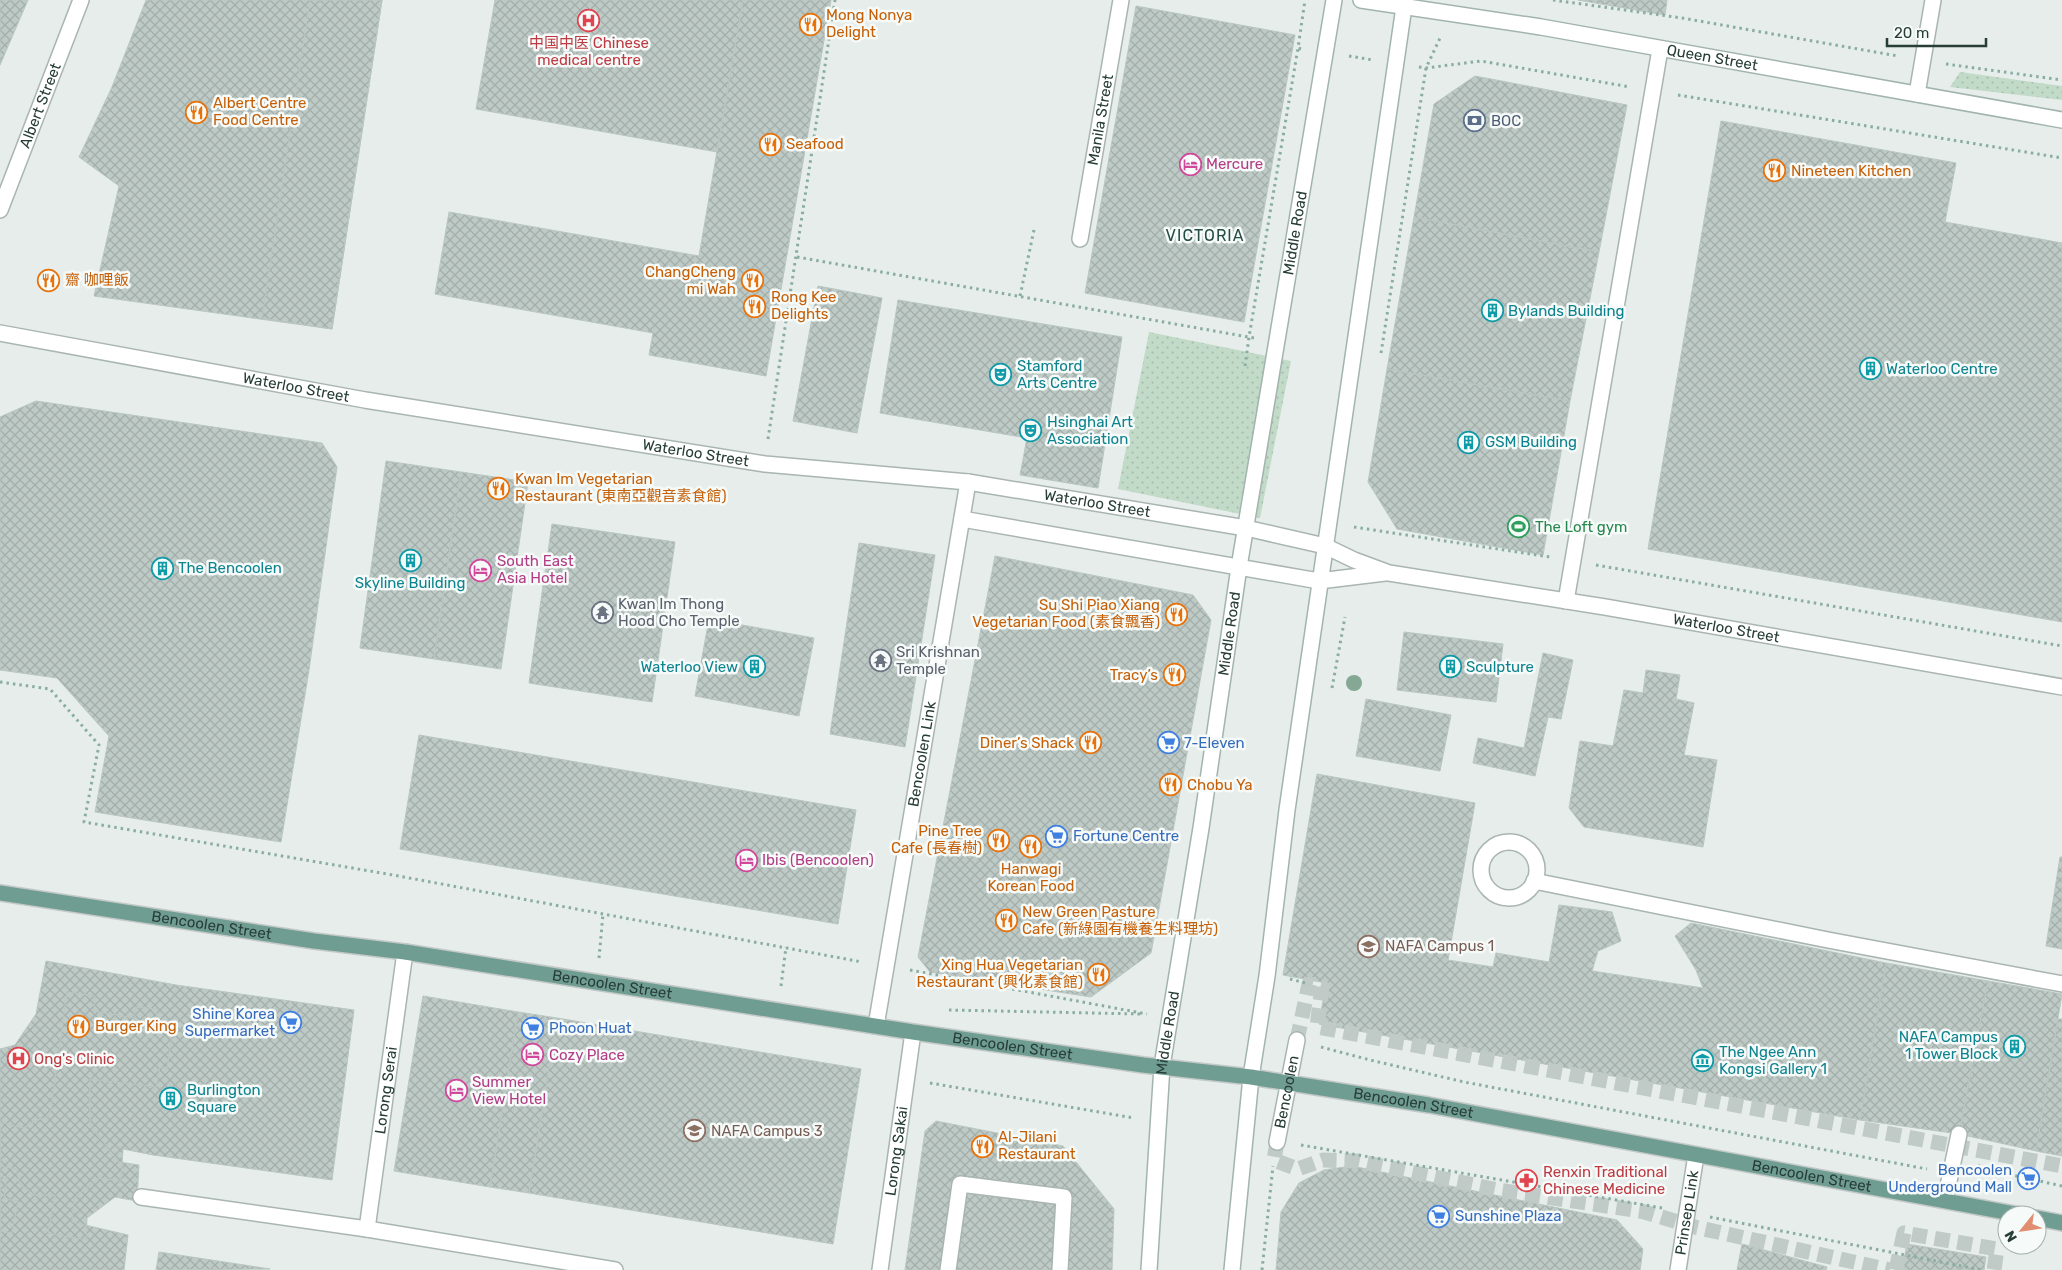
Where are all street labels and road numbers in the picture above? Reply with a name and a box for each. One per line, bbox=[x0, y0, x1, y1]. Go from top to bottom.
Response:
street label: Queen Street bbox=[1665, 41, 1759, 75]
street label: Albert Street bbox=[16, 60, 65, 151]
street label: Manila Street bbox=[1084, 73, 1117, 167]
street label: Middle Road bbox=[1279, 190, 1311, 276]
street label: Waterloo Street bbox=[241, 369, 351, 406]
street label: Waterloo Street bbox=[641, 436, 751, 470]
street label: Waterloo Street bbox=[1043, 486, 1152, 521]
street label: Middle Road bbox=[1214, 590, 1244, 677]
street label: Waterloo Street bbox=[1671, 610, 1781, 646]
street label: Bencoolen Link bbox=[904, 699, 940, 808]
street label: Bencoolen Street bbox=[150, 907, 273, 943]
street label: Bencoolen Street bbox=[551, 966, 674, 1003]
street label: Middle Road bbox=[1152, 990, 1183, 1075]
street label: Bencoolen Street bbox=[951, 1029, 1074, 1064]
street label: Lorong Serai bbox=[371, 1045, 401, 1135]
street label: Bencoolen bbox=[1271, 1054, 1303, 1130]
street label: Bencoolen Street bbox=[1352, 1084, 1475, 1122]
street label: Lorong Sakai bbox=[881, 1105, 912, 1197]
street label: Bencoolen Street bbox=[1750, 1156, 1873, 1196]
street label: Prinsep Link bbox=[1671, 1169, 1703, 1256]

